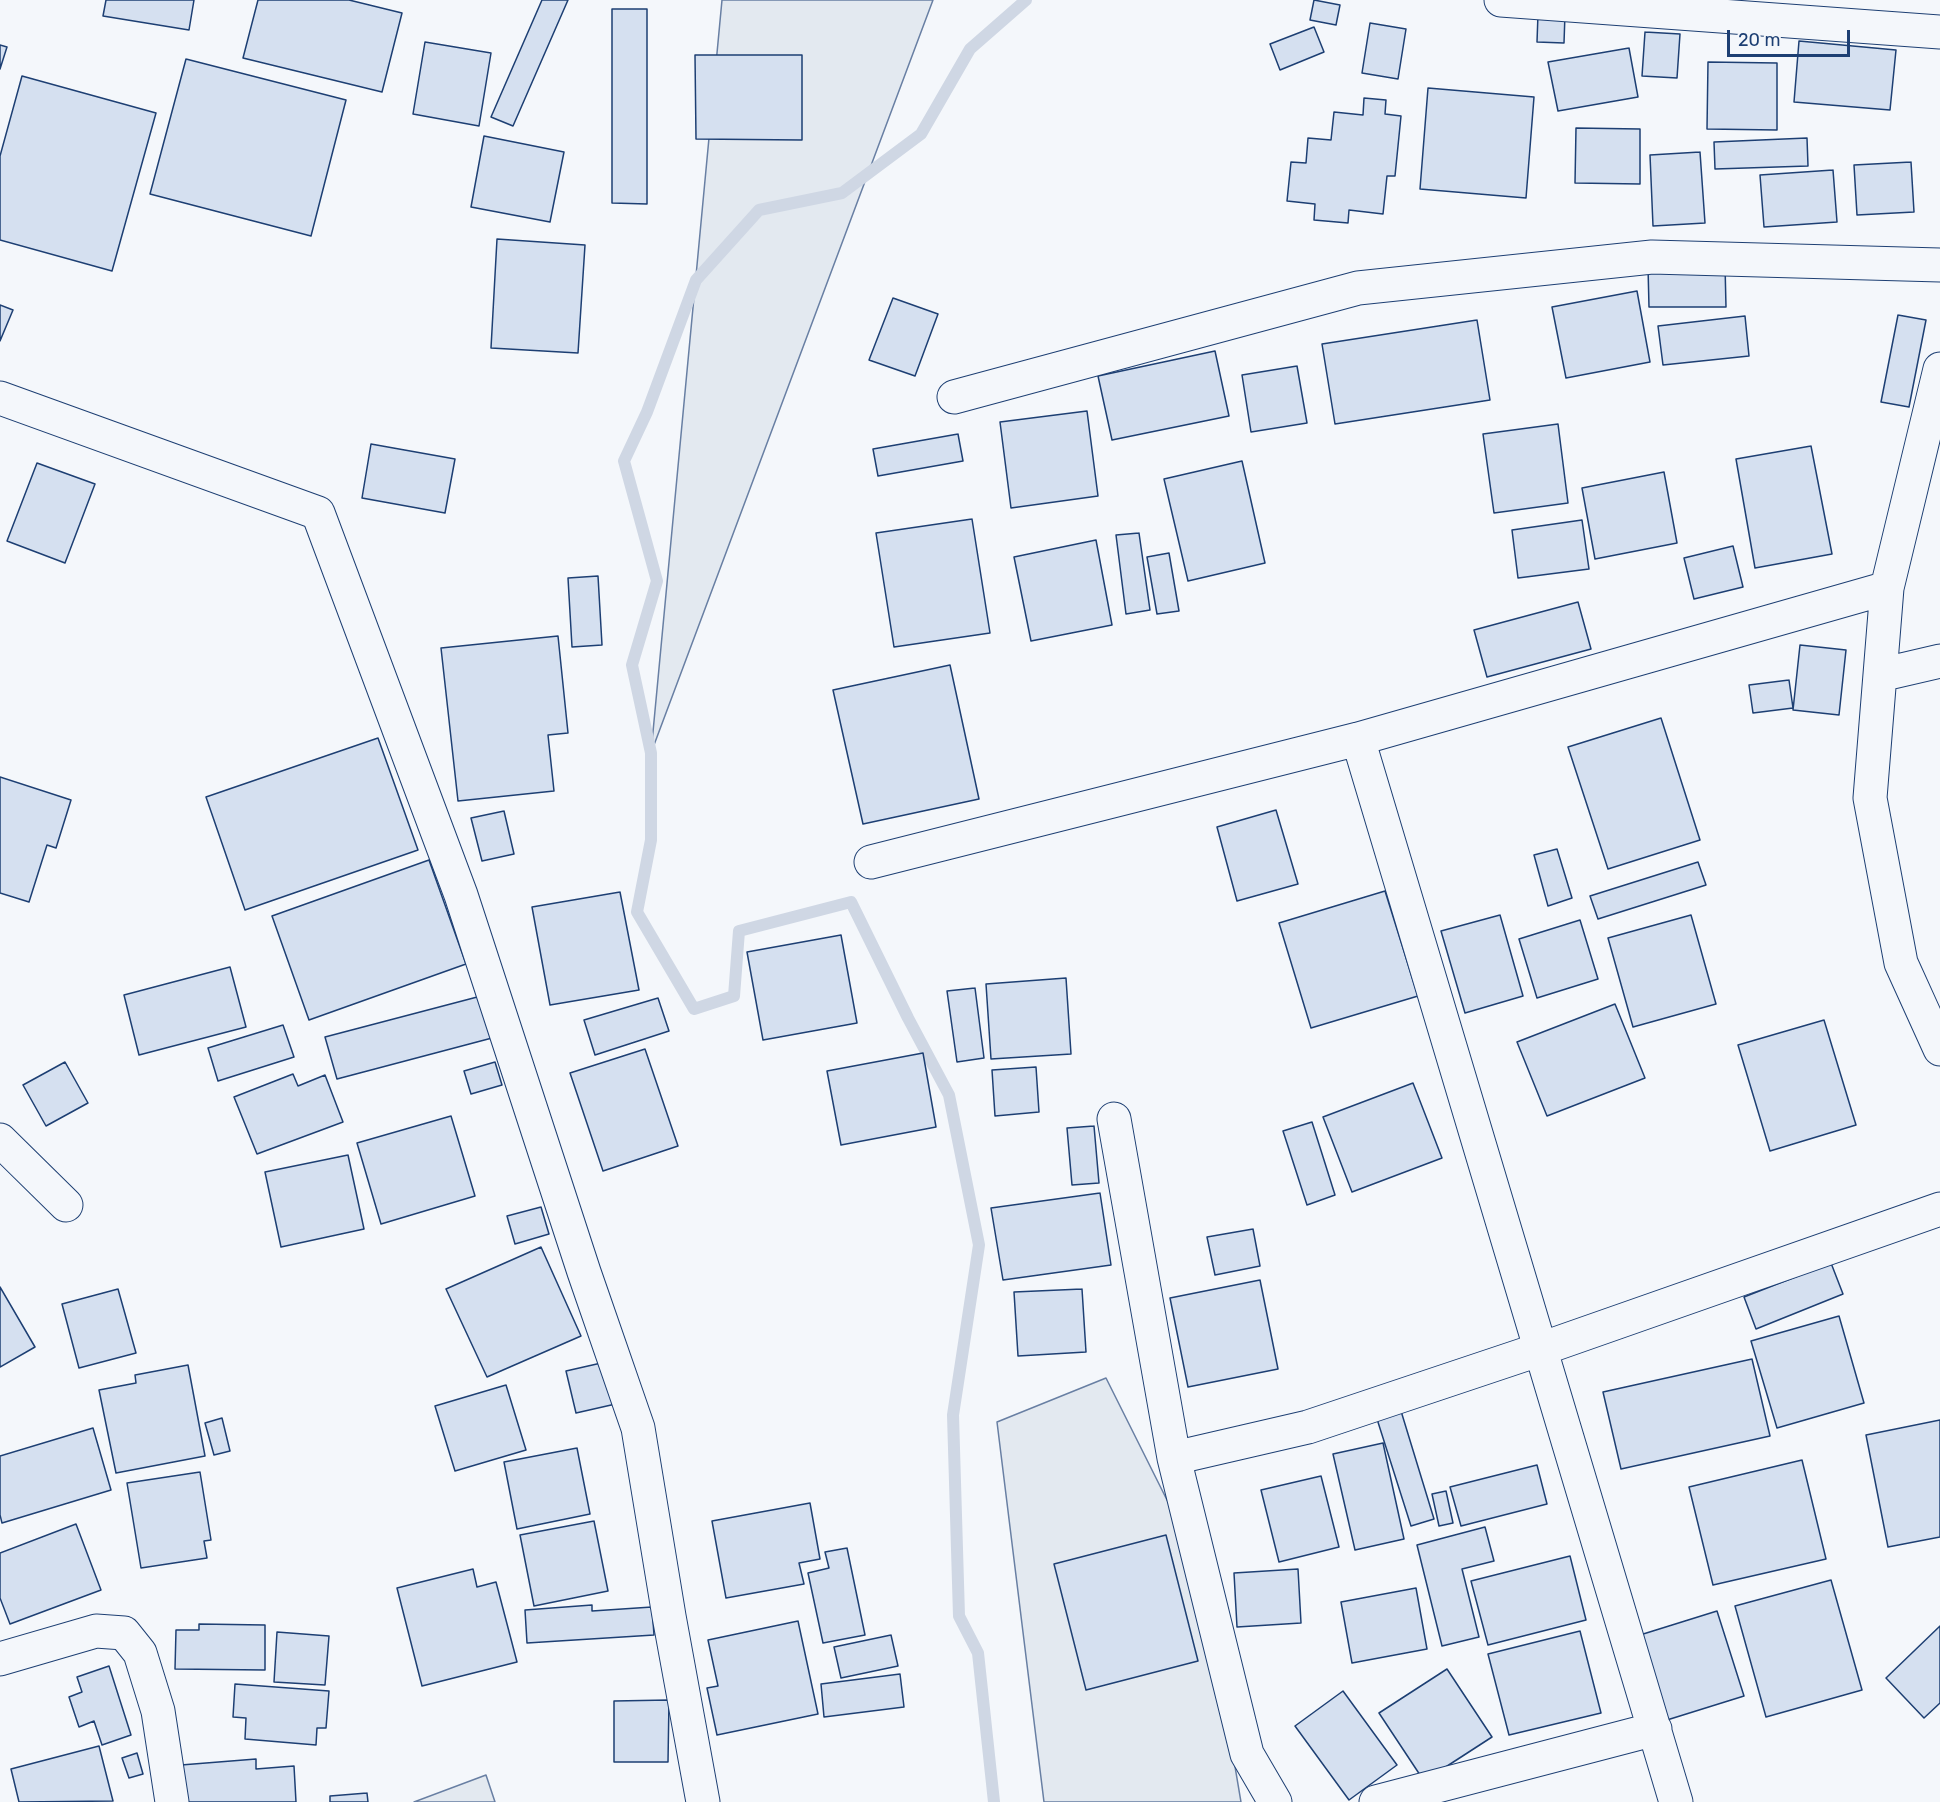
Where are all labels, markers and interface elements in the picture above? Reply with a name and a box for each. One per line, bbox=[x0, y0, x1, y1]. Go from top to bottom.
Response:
scale bar bbox=[1730, 18, 1853, 56]
text: 20 m bbox=[1738, 29, 1780, 51]

